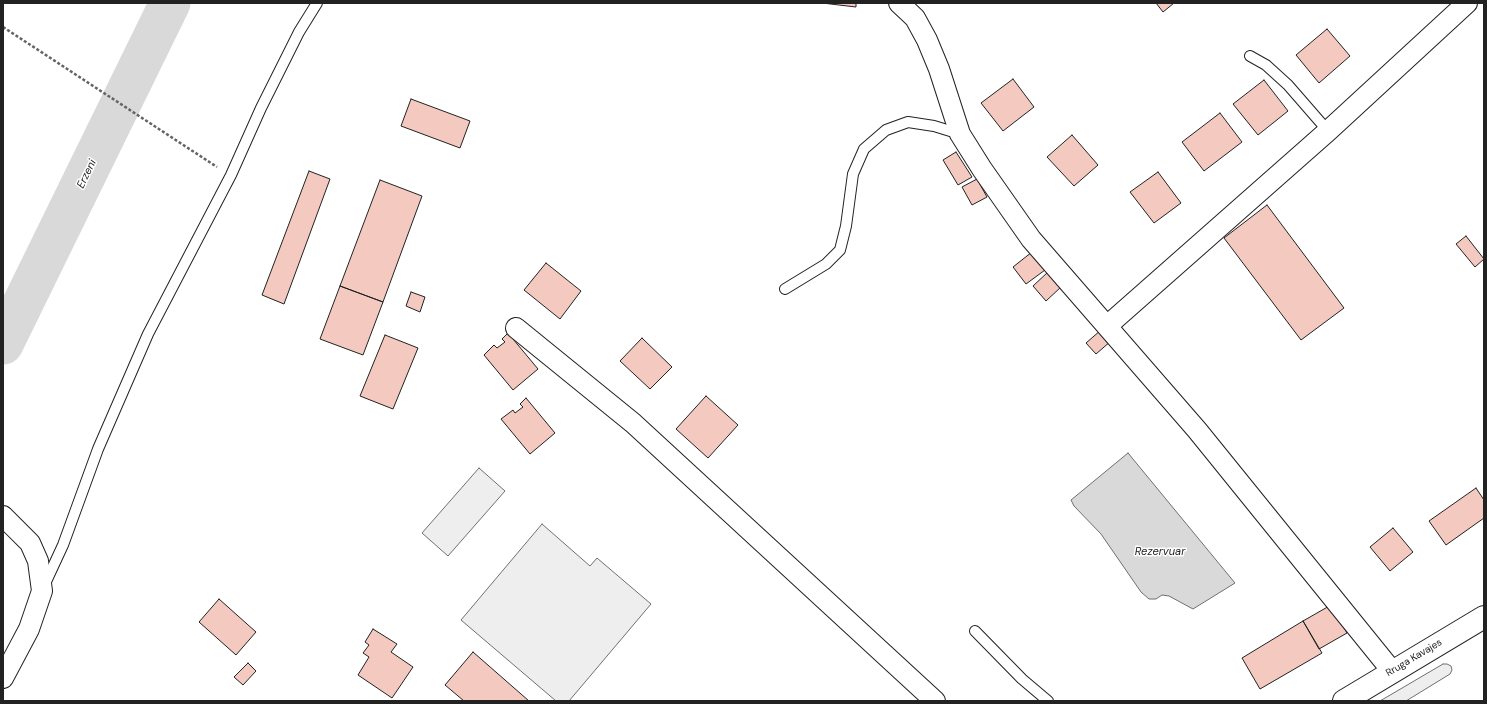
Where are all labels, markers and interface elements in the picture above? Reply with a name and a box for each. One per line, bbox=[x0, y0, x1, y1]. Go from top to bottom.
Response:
water label: Erzeni bbox=[74, 157, 100, 191]
water label: Rezervuar bbox=[1135, 545, 1185, 559]
street label: Rruga Kavajes bbox=[1384, 637, 1444, 679]

